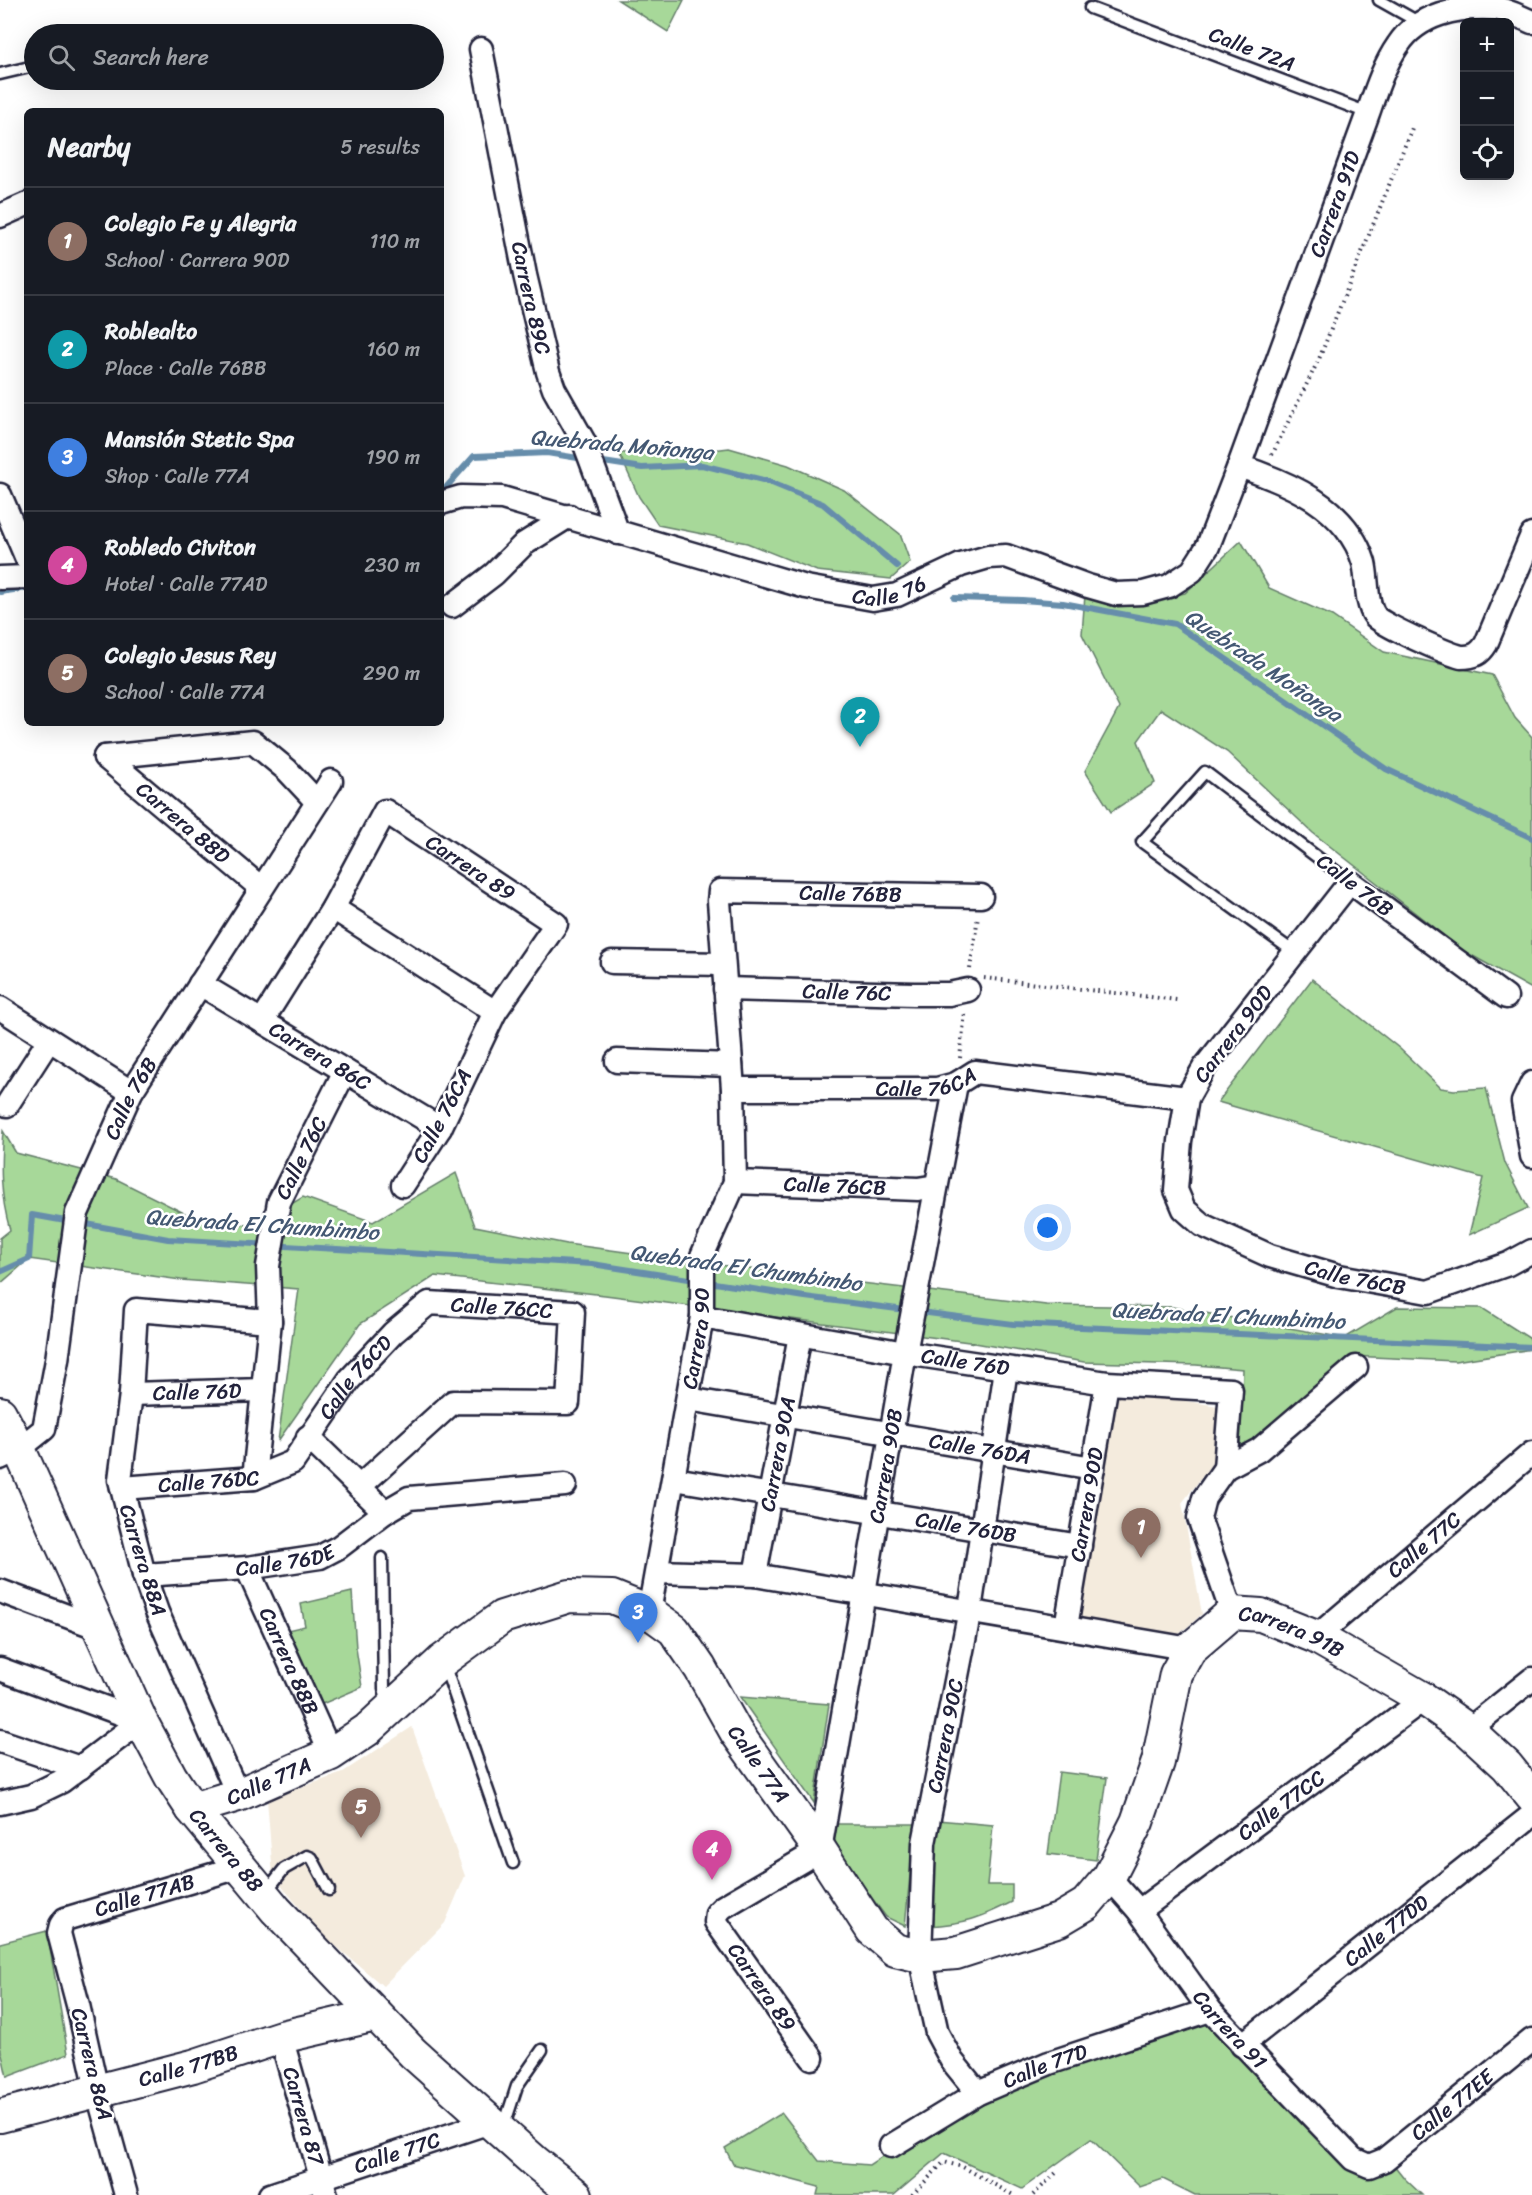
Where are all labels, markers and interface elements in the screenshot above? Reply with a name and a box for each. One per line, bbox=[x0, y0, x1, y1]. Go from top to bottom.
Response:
street label: Calle 72A bbox=[1203, 15, 1301, 83]
map controls bbox=[1460, 18, 1514, 180]
button: + bbox=[1460, 18, 1514, 72]
search box bbox=[24, 24, 444, 90]
text: Search here bbox=[93, 38, 209, 77]
icon: search bbox=[45, 41, 78, 74]
button: − bbox=[1460, 72, 1514, 126]
text: Nearby bbox=[48, 124, 130, 170]
button: locate bbox=[1460, 126, 1514, 180]
text: 5 results bbox=[341, 130, 420, 165]
street label: Carrera 91D bbox=[1298, 145, 1372, 263]
text: Colegio Fe y Alegria bbox=[105, 204, 296, 243]
text: 1 bbox=[63, 224, 72, 259]
text: 110 m bbox=[370, 224, 420, 259]
street label: Carrera 89C bbox=[500, 238, 562, 358]
text: School · Carrera 90D bbox=[105, 243, 289, 278]
text: Roblealto bbox=[105, 312, 197, 351]
text: 2 bbox=[62, 332, 73, 367]
text: 160 m bbox=[367, 332, 420, 367]
text: Place · Calle 76BB bbox=[105, 351, 267, 386]
water label: Quebrada Moñonga bbox=[529, 417, 717, 472]
text: Mansión Stetic Spa bbox=[105, 420, 294, 459]
text: 3 bbox=[62, 440, 73, 475]
text: 190 m bbox=[366, 440, 420, 475]
text: Shop · Calle 77A bbox=[105, 459, 250, 494]
text: Robledo Civiton bbox=[105, 528, 256, 567]
text: 4 bbox=[61, 548, 74, 583]
text: 230 m bbox=[364, 548, 420, 583]
street label: Calle 76 bbox=[849, 565, 933, 618]
text: Hotel · Calle 77AD bbox=[105, 567, 267, 602]
water label: Quebrada Moñonga bbox=[1177, 598, 1352, 734]
text: Colegio Jesus Rey bbox=[105, 636, 276, 675]
text: 5 bbox=[61, 656, 74, 691]
text: 290 m bbox=[363, 656, 420, 691]
text: School · Calle 77A bbox=[105, 675, 265, 710]
pin: 2 bbox=[840, 698, 880, 747]
street label: Carrera 88D bbox=[127, 771, 239, 874]
street label: Carrera 89 bbox=[418, 824, 524, 912]
street label: Calle 76B bbox=[1308, 843, 1402, 927]
street label: Calle 76BB bbox=[799, 874, 902, 913]
street label: Calle 76C bbox=[802, 972, 892, 1012]
street label: Carrera 90D bbox=[1183, 976, 1283, 1091]
street label: Carrera 86C bbox=[261, 1010, 379, 1102]
street label: Calle 76B bbox=[93, 1049, 168, 1146]
street label: Calle 76CA bbox=[876, 1056, 985, 1108]
street label: Calle 76CA bbox=[401, 1062, 483, 1170]
street label: Calle 76C bbox=[264, 1110, 338, 1206]
street label: Calle 76CB bbox=[783, 1165, 887, 1207]
water label: Quebrada El Chumbimbo bbox=[144, 1197, 382, 1252]
your location bbox=[1033, 1213, 1062, 1242]
water label: Quebrada El Chumbimbo bbox=[628, 1232, 866, 1303]
street label: Calle 76CB bbox=[1300, 1248, 1409, 1307]
street label: Calle 76CC bbox=[450, 1285, 554, 1330]
street label: Carrera 90 bbox=[670, 1287, 721, 1392]
water label: Quebrada El Chumbimbo bbox=[1110, 1290, 1348, 1341]
street label: Calle 76CD bbox=[308, 1325, 402, 1428]
street label: Calle 76D bbox=[919, 1337, 1012, 1387]
street label: Calle 76D bbox=[152, 1372, 242, 1412]
street label: Carrera 90A bbox=[748, 1393, 807, 1515]
street label: Carrera 90B bbox=[857, 1406, 914, 1526]
street label: Calle 76DA bbox=[926, 1421, 1033, 1476]
street label: Carrera 90D bbox=[1058, 1444, 1115, 1565]
street label: Calle 76DC bbox=[157, 1459, 261, 1504]
street label: Carrera 88A bbox=[108, 1499, 178, 1621]
street label: Calle 76DB bbox=[913, 1500, 1019, 1554]
street label: Calle 77C bbox=[1378, 1502, 1470, 1588]
pin: 1 bbox=[1122, 1508, 1160, 1558]
street label: Calle 76DE bbox=[234, 1533, 343, 1588]
pin: 3 bbox=[618, 1594, 658, 1643]
street label: Carrera 91B bbox=[1238, 1595, 1352, 1668]
street label: Carrera 88B bbox=[248, 1601, 330, 1721]
street label: Carrera 90C bbox=[915, 1676, 975, 1796]
street label: Calle 77A bbox=[717, 1716, 800, 1812]
street label: Calle 77A bbox=[222, 1746, 318, 1816]
street label: Calle 77CC bbox=[1229, 1760, 1333, 1851]
pin: 5 bbox=[342, 1788, 380, 1838]
street label: Carrera 88 bbox=[179, 1799, 273, 1902]
pin: 4 bbox=[692, 1830, 732, 1880]
street label: Calle 77AB bbox=[90, 1862, 199, 1928]
street label: Calle 77DD bbox=[1335, 1884, 1438, 1977]
street label: Carrera 89 bbox=[717, 1934, 807, 2040]
street label: Carrera 91 bbox=[1182, 1982, 1277, 2079]
street label: Carrera 86A bbox=[60, 2004, 124, 2124]
street label: Calle 77BB bbox=[134, 2033, 244, 2098]
street label: Calle 77D bbox=[996, 2033, 1093, 2100]
street label: Calle 77EE bbox=[1402, 2058, 1504, 2151]
street label: Carrera 87 bbox=[271, 2062, 336, 2172]
street label: Calle 77C bbox=[349, 2121, 445, 2185]

